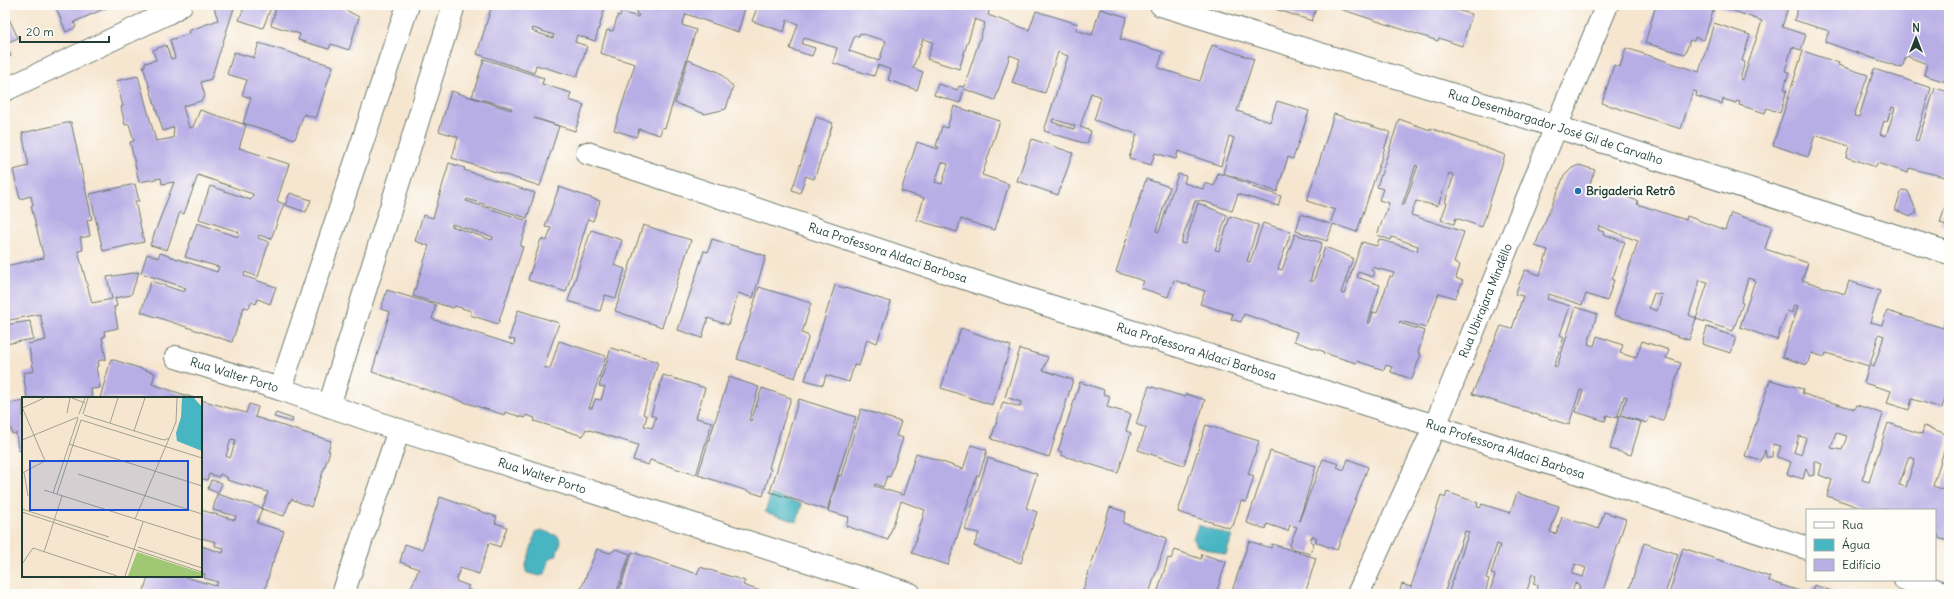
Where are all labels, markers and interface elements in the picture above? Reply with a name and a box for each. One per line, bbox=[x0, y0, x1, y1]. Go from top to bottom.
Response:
scale bar bbox=[20, 18, 109, 44]
north arrow bbox=[1896, 18, 1936, 58]
text: N bbox=[1912, 21, 1920, 35]
text: 20 m bbox=[26, 24, 54, 39]
street label: Rua Desembargador José Gil de Carvalho bbox=[1446, 86, 1665, 168]
place label: Brigaderia Retrô bbox=[1586, 183, 1675, 199]
marker: Brigaderia Retrô bbox=[1573, 186, 1583, 196]
street label: Rua Professora Aldaci Barbosa bbox=[807, 219, 970, 286]
street label: Rua Ubirajara Mindêllo bbox=[1455, 241, 1515, 360]
street label: Rua Professora Aldaci Barbosa bbox=[1115, 319, 1278, 383]
street label: Rua Walter Porto bbox=[188, 354, 281, 395]
inset map bbox=[22, 397, 202, 577]
street label: Rua Professora Aldaci Barbosa bbox=[1424, 416, 1587, 482]
street label: Rua Walter Porto bbox=[496, 454, 589, 497]
legend bbox=[1806, 509, 1936, 581]
text: Rua bbox=[1842, 517, 1864, 532]
text: Água bbox=[1842, 537, 1870, 552]
text: Edifício bbox=[1842, 557, 1881, 572]

